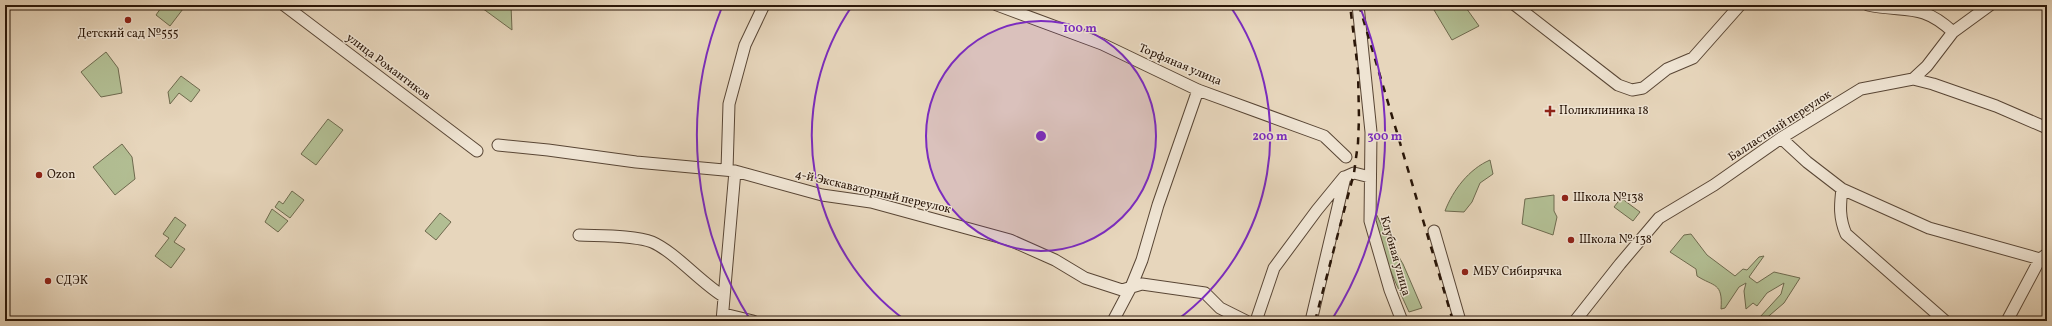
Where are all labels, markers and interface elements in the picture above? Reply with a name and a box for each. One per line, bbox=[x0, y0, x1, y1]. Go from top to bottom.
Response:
marker: Детский сад №555 bbox=[123, 15, 133, 25]
text: 100 m bbox=[1063, 21, 1097, 37]
place label: Детский сад №555 bbox=[78, 26, 179, 42]
street label: улица Романтиков bbox=[342, 30, 434, 104]
street label: Торфяная улица bbox=[1136, 40, 1224, 90]
street label: Балластный переулок bbox=[1725, 86, 1835, 165]
place label: Поликлиника 18 bbox=[1559, 103, 1649, 119]
marker: Поликлиника 18 bbox=[1544, 105, 1556, 117]
centre of rings bbox=[1034, 129, 1048, 143]
text: 200 m bbox=[1252, 129, 1288, 145]
text: 300 m bbox=[1368, 129, 1403, 145]
street label: 4-й Экскаваторный переулок bbox=[793, 166, 953, 218]
place label: Ozon bbox=[47, 167, 75, 183]
marker: Ozon bbox=[34, 170, 44, 180]
place label: Школа №138 bbox=[1573, 190, 1644, 206]
marker: Школа №138 bbox=[1560, 193, 1570, 203]
street label: Клубная улица bbox=[1376, 214, 1414, 298]
place label: Школа № 138 bbox=[1579, 232, 1652, 248]
marker: Школа № 138 bbox=[1566, 235, 1576, 245]
place label: МБУ Сибирячка bbox=[1473, 264, 1562, 280]
marker: МБУ Сибирячка bbox=[1460, 267, 1470, 277]
place label: СДЭК bbox=[56, 273, 88, 289]
marker: СДЭК bbox=[43, 276, 53, 286]

